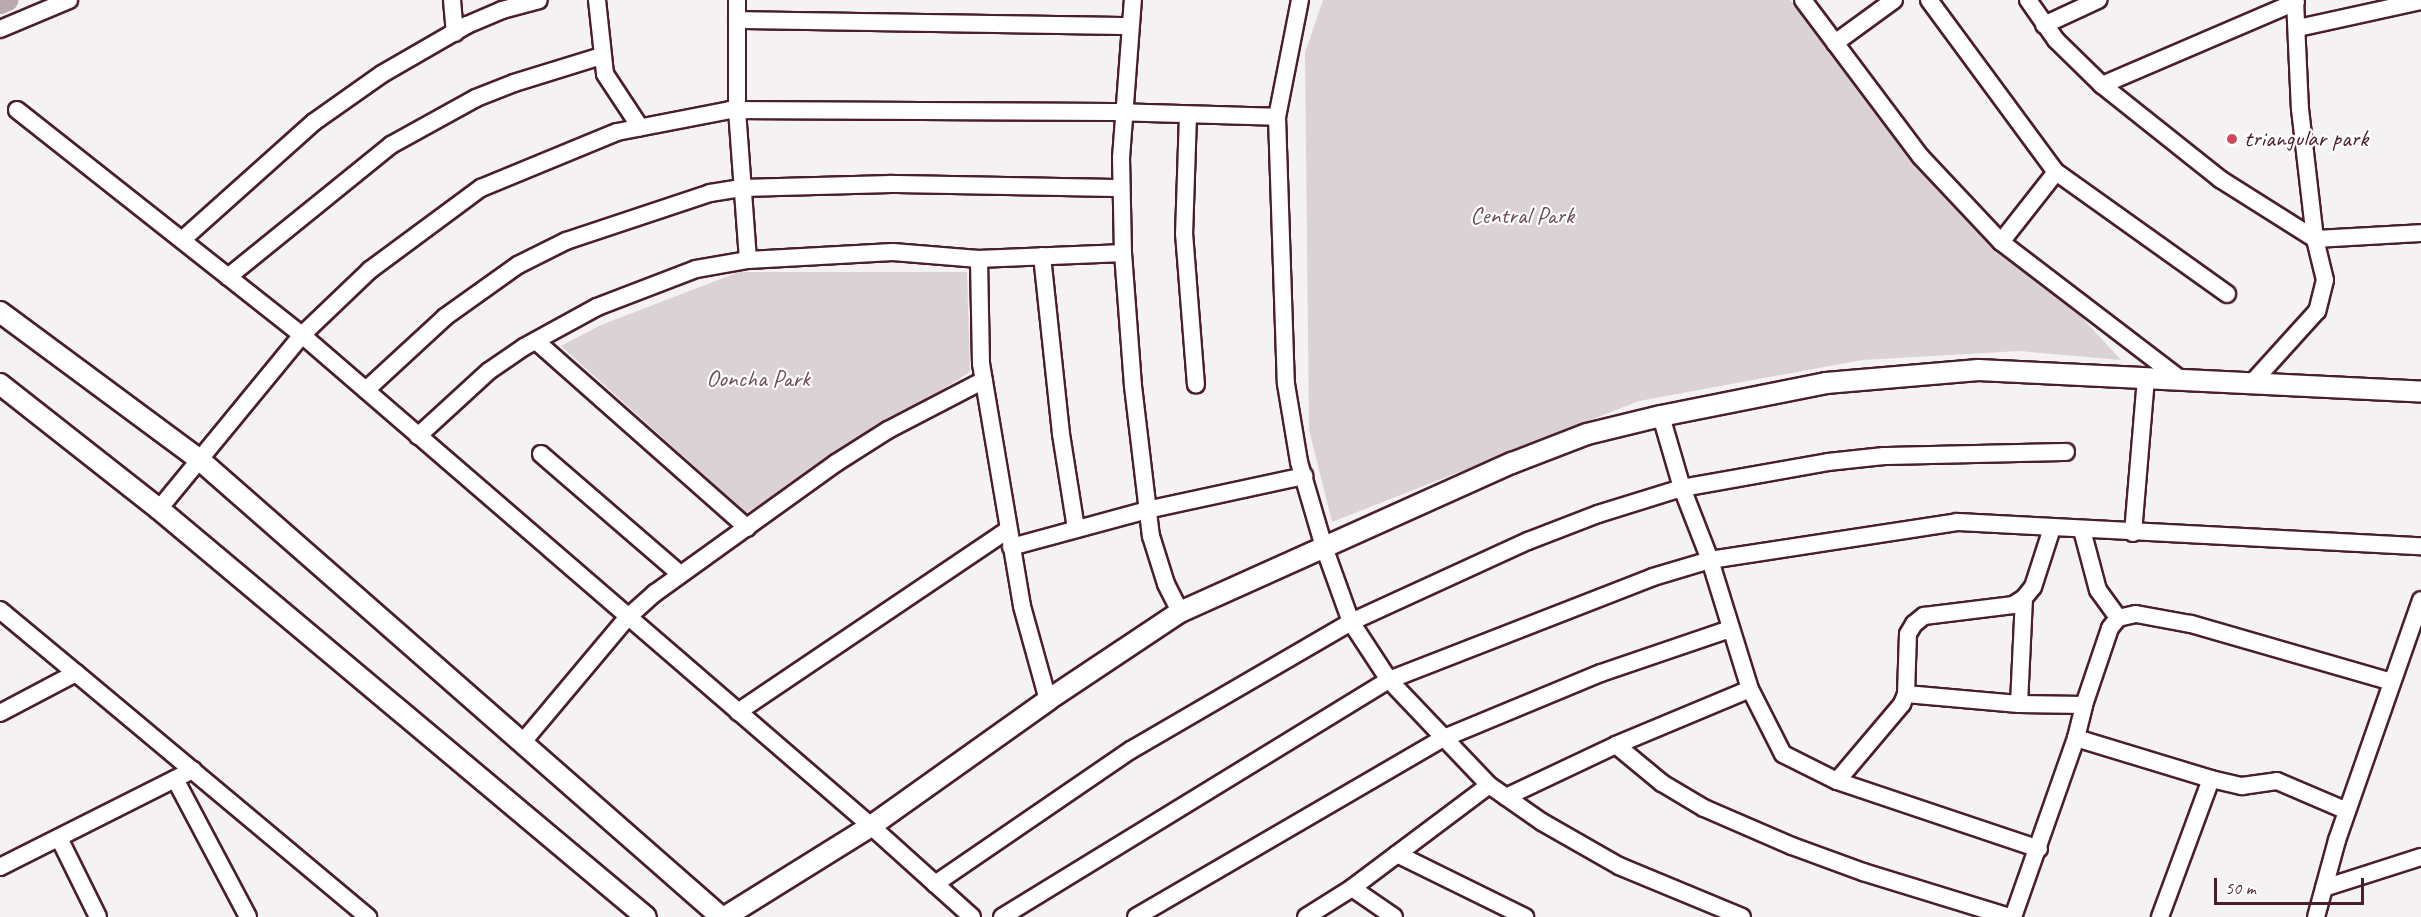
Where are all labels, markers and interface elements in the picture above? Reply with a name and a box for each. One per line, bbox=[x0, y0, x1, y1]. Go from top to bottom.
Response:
place label: triangular park bbox=[2244, 125, 2369, 153]
marker: triangular park bbox=[2225, 132, 2239, 146]
park label: Central Park bbox=[1470, 202, 1574, 230]
park label: Ooncha Park bbox=[706, 365, 810, 393]
scale bar bbox=[2217, 866, 2367, 904]
text: 50 m bbox=[2225, 877, 2256, 899]

